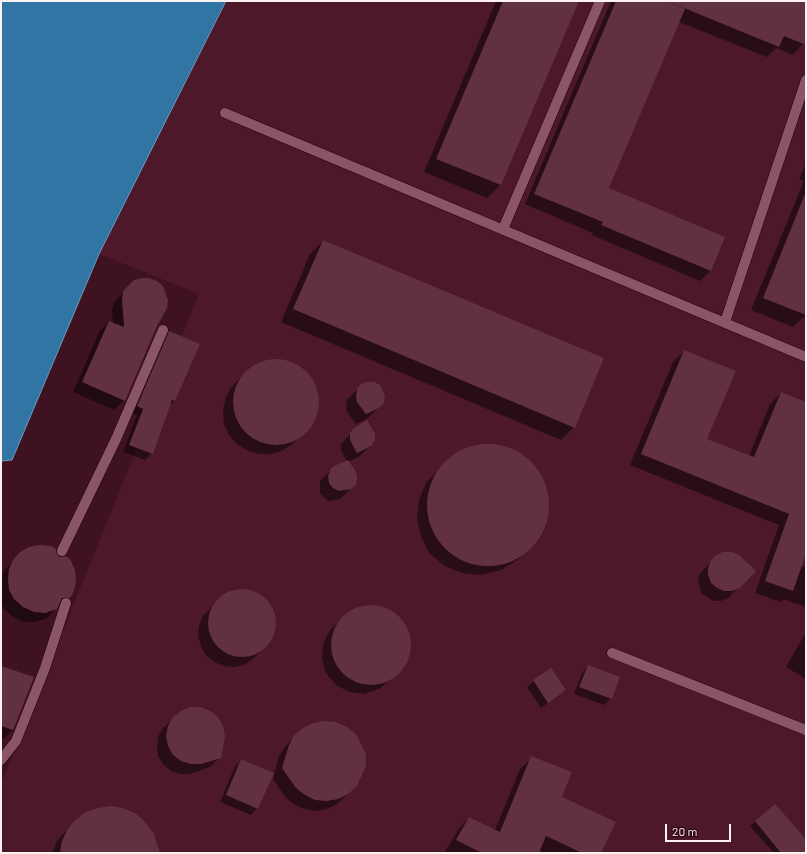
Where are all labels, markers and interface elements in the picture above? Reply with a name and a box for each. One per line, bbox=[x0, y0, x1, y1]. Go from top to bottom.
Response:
scale bar bbox=[667, 816, 733, 842]
text: 20 m bbox=[672, 824, 698, 838]

